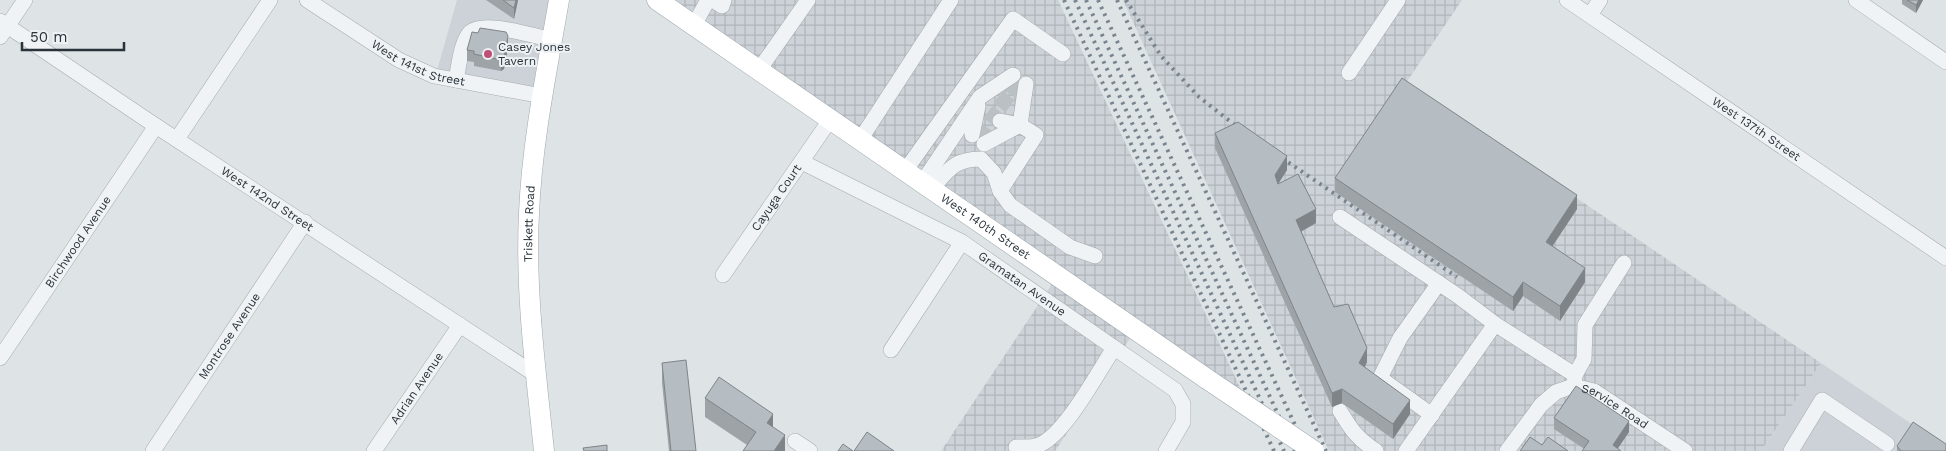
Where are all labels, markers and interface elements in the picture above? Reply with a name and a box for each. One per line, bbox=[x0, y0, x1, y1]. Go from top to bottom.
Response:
scale bar bbox=[22, 20, 125, 52]
text: 50 m bbox=[30, 28, 67, 46]
street label: West 141st Street bbox=[369, 37, 466, 89]
place label: Casey Jones Tavern bbox=[498, 40, 570, 68]
marker: Casey Jones Tavern bbox=[482, 48, 494, 60]
street label: West 137th Street bbox=[1709, 94, 1803, 164]
street label: Cayuga Court bbox=[749, 162, 804, 234]
street label: West 142nd Street bbox=[218, 164, 316, 234]
street label: Triskett Road bbox=[521, 185, 538, 262]
street label: West 140th Street bbox=[938, 191, 1033, 262]
street label: Birchwood Avenue bbox=[42, 193, 114, 290]
street label: Gramatan Avenue bbox=[975, 248, 1069, 319]
street label: Montrose Avenue bbox=[196, 290, 263, 382]
street label: Adrian Avenue bbox=[387, 350, 446, 427]
street label: Service Road bbox=[1580, 381, 1651, 432]

